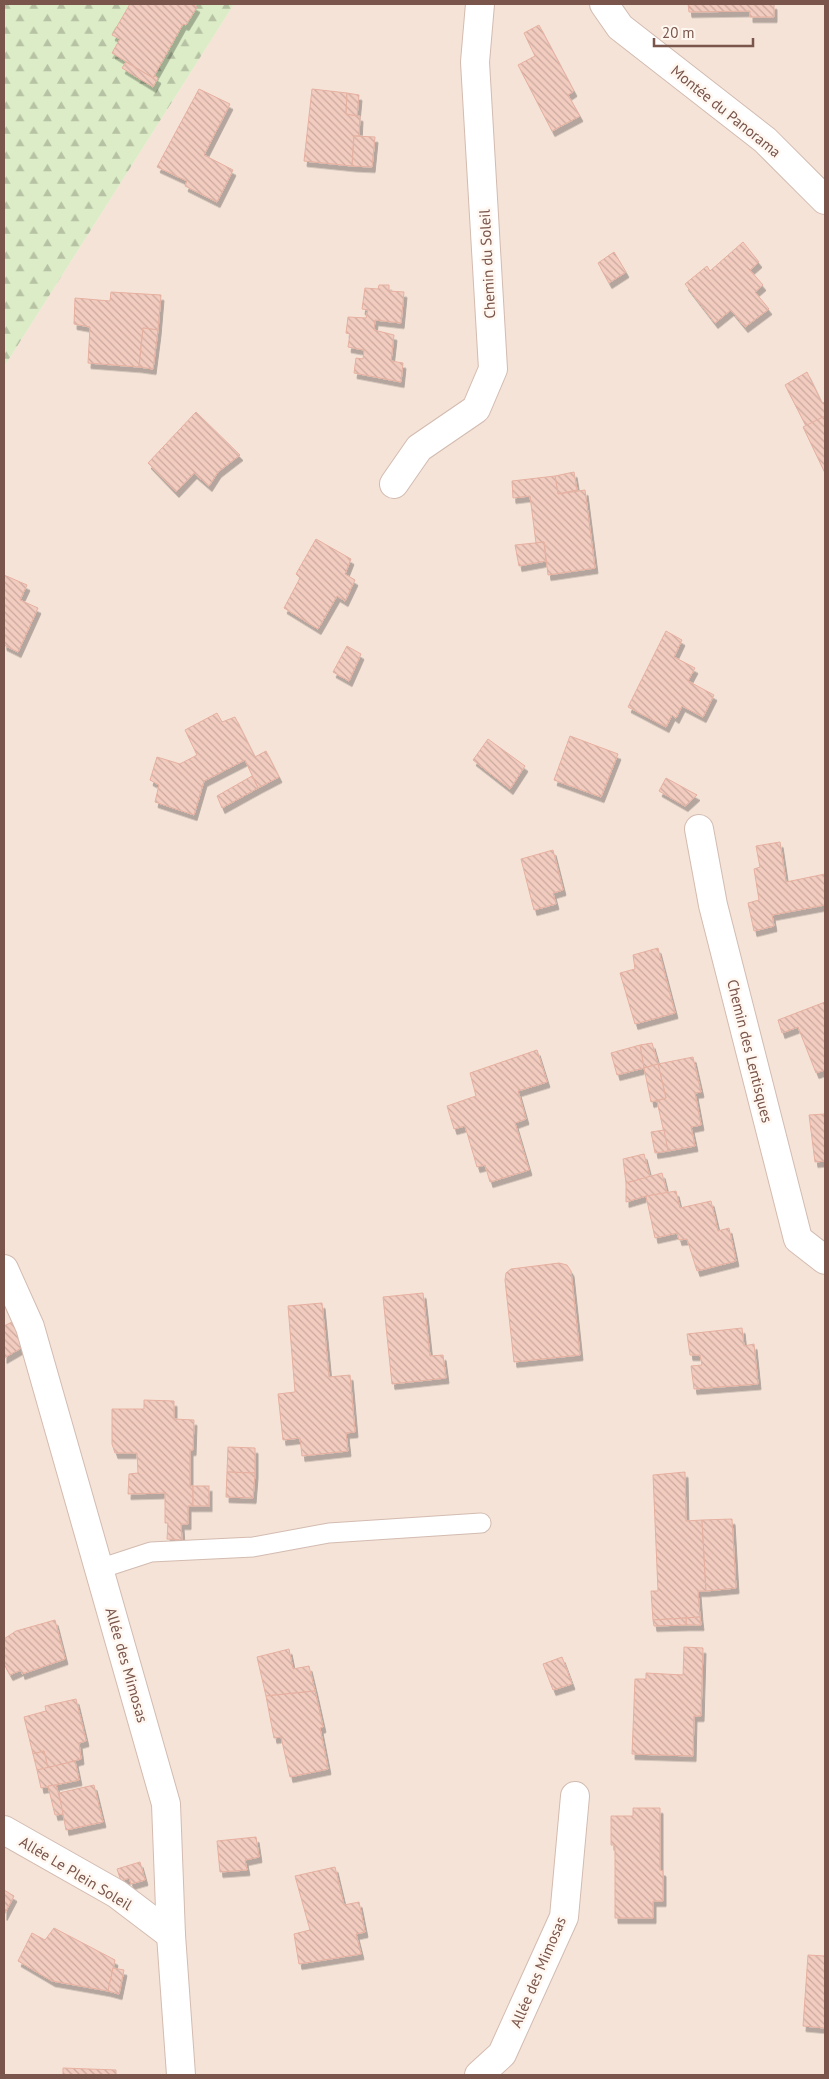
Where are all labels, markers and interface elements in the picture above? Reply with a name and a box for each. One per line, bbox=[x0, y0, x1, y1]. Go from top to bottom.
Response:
scale bar bbox=[654, 15, 753, 47]
text: 20 m bbox=[662, 23, 695, 42]
street label: Montée du Panorama bbox=[667, 61, 785, 161]
street label: Chemin du Soleil bbox=[475, 208, 499, 319]
street label: Chemin des Lentisques bbox=[723, 977, 777, 1125]
street label: Allée des Mimosas bbox=[101, 1605, 153, 1725]
street label: Allée Le Plein Soleil bbox=[16, 1832, 136, 1914]
street label: Allée des Mimosas bbox=[506, 1914, 570, 2030]

